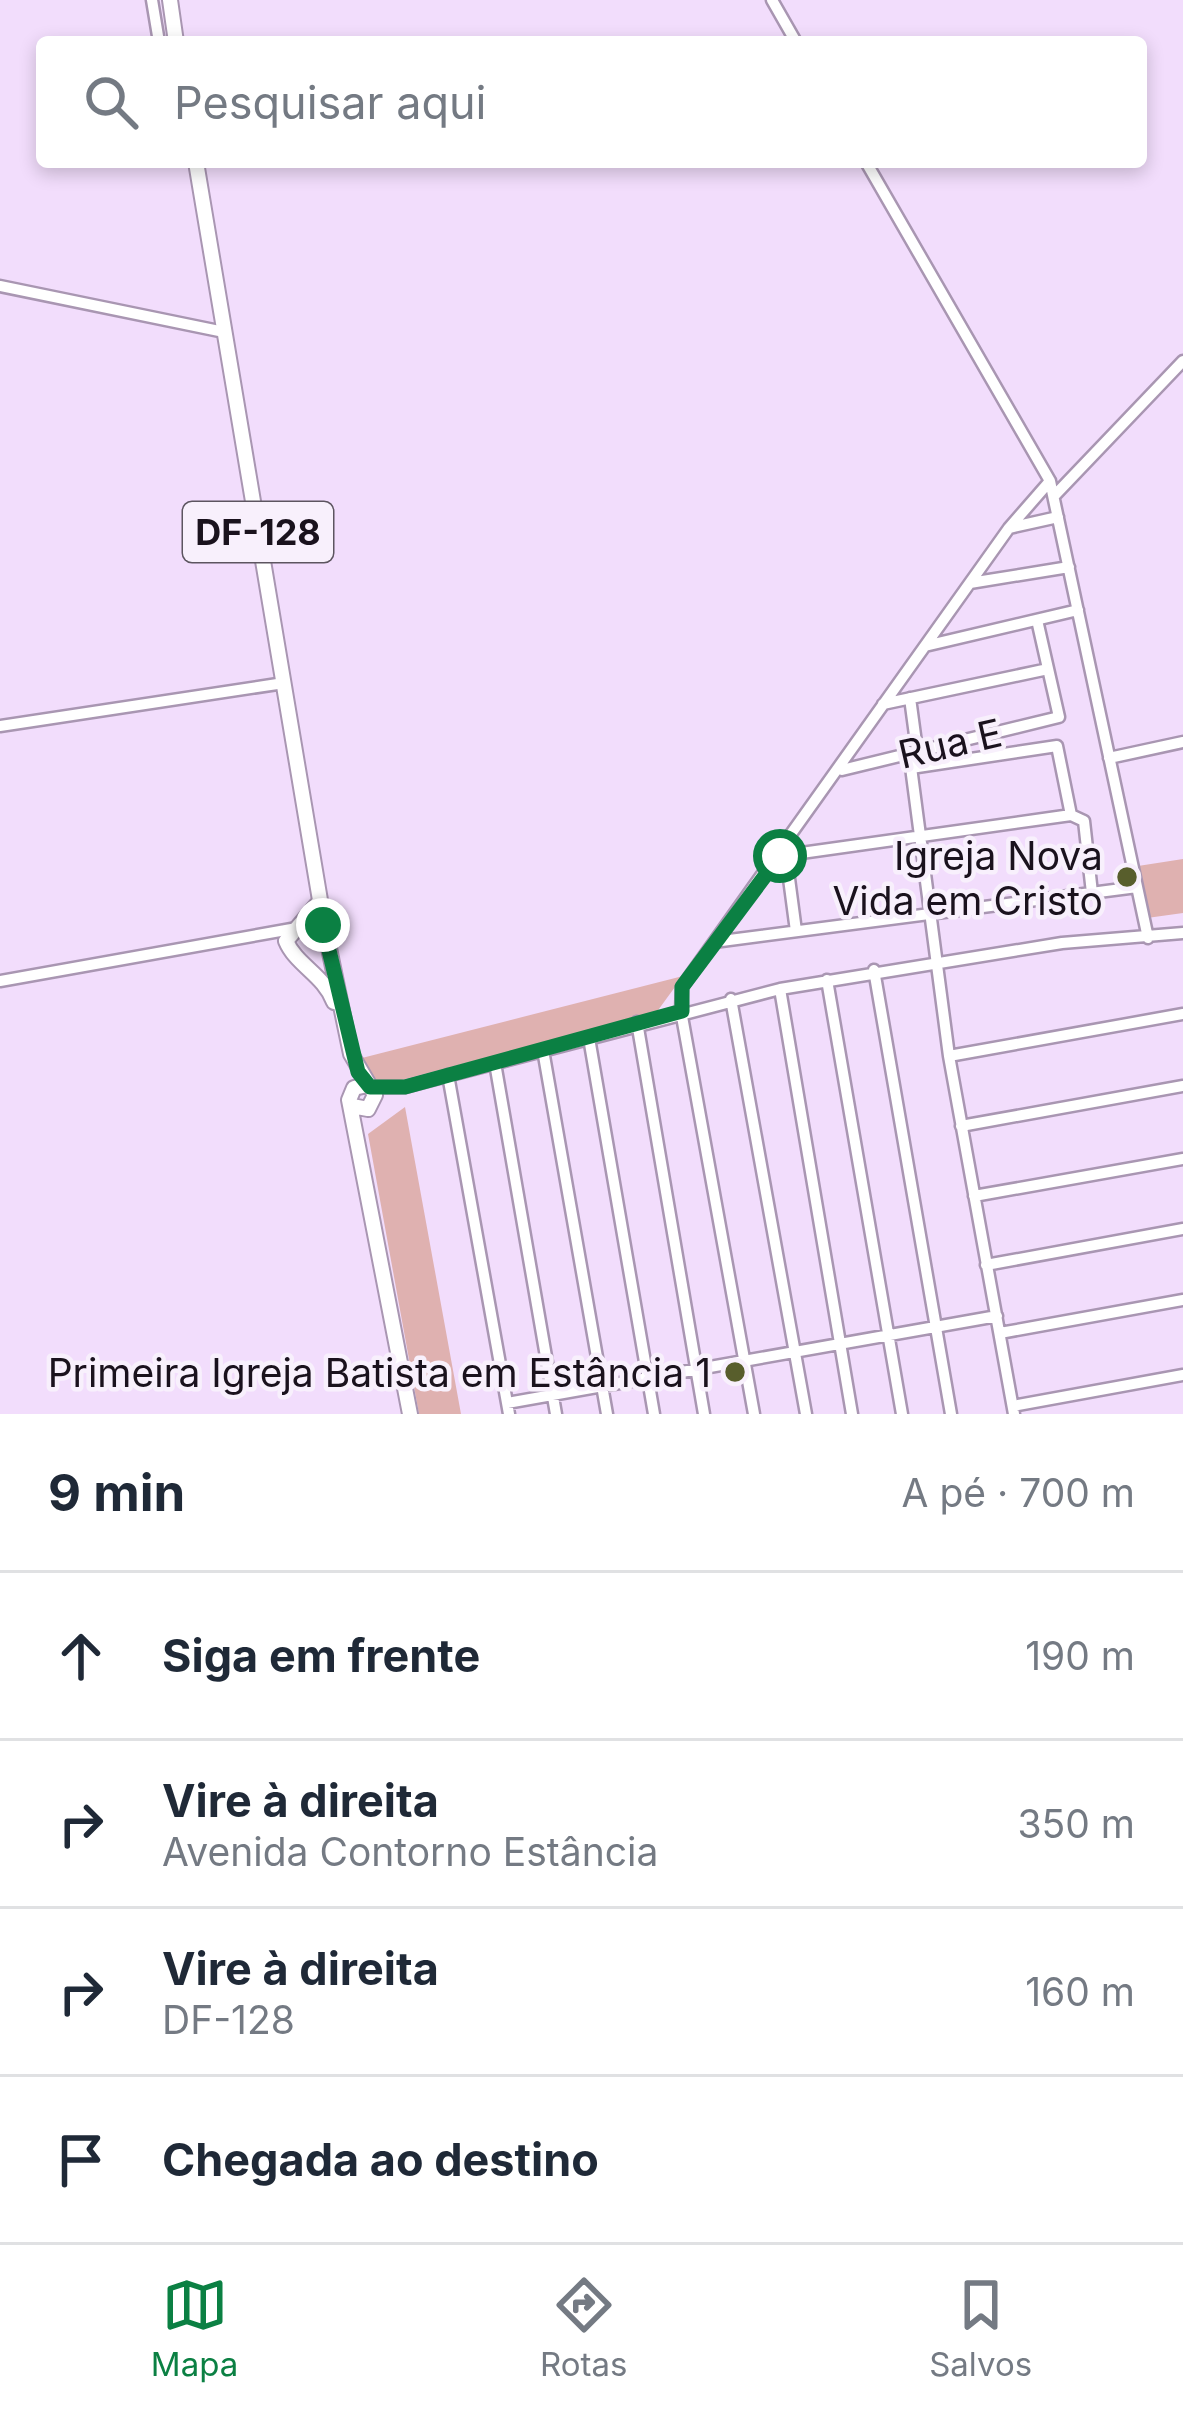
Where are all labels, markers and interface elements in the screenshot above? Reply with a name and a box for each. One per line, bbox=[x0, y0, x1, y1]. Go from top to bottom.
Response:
search box bbox=[36, 36, 1147, 168]
icon: search bbox=[78, 69, 144, 135]
text: Pesquisar aqui bbox=[174, 75, 487, 130]
road number: DF-128 bbox=[183, 502, 333, 562]
street label: Rua E bbox=[894, 708, 1006, 778]
route start bbox=[753, 829, 807, 883]
place label: Igreja Nova Vida em Cristo bbox=[832, 832, 1103, 924]
marker: Igreja Nova Vida em Cristo bbox=[1114, 864, 1140, 890]
route end bbox=[296, 898, 350, 952]
place label: Primeira Igreja Batista em Estância 1 bbox=[48, 1349, 711, 1396]
marker: Primeira Igreja Batista em Estância 1 bbox=[722, 1359, 748, 1385]
text: 9 min bbox=[48, 1462, 185, 1523]
text: A pé · 700 m bbox=[902, 1469, 1135, 1516]
icon: ahead bbox=[48, 1623, 114, 1689]
text: Siga em frente bbox=[162, 1628, 480, 1683]
text: 190 m bbox=[1025, 1632, 1135, 1679]
text: Vire à direita bbox=[162, 1773, 439, 1828]
icon: right bbox=[48, 1791, 114, 1857]
text: 350 m bbox=[1017, 1800, 1135, 1847]
text: Avenida Contorno Estância bbox=[162, 1828, 658, 1875]
text: Vire à direita bbox=[162, 1941, 439, 1996]
icon: right bbox=[48, 1959, 114, 2025]
text: 160 m bbox=[1025, 1968, 1135, 2015]
text: DF-128 bbox=[162, 1996, 295, 2043]
icon: arrive bbox=[48, 2127, 114, 2193]
text: Chegada ao destino bbox=[162, 2132, 599, 2187]
tab: Mapa bbox=[151, 2272, 238, 2384]
tab: Rotas bbox=[540, 2272, 627, 2384]
tab: Salvos bbox=[929, 2272, 1032, 2384]

